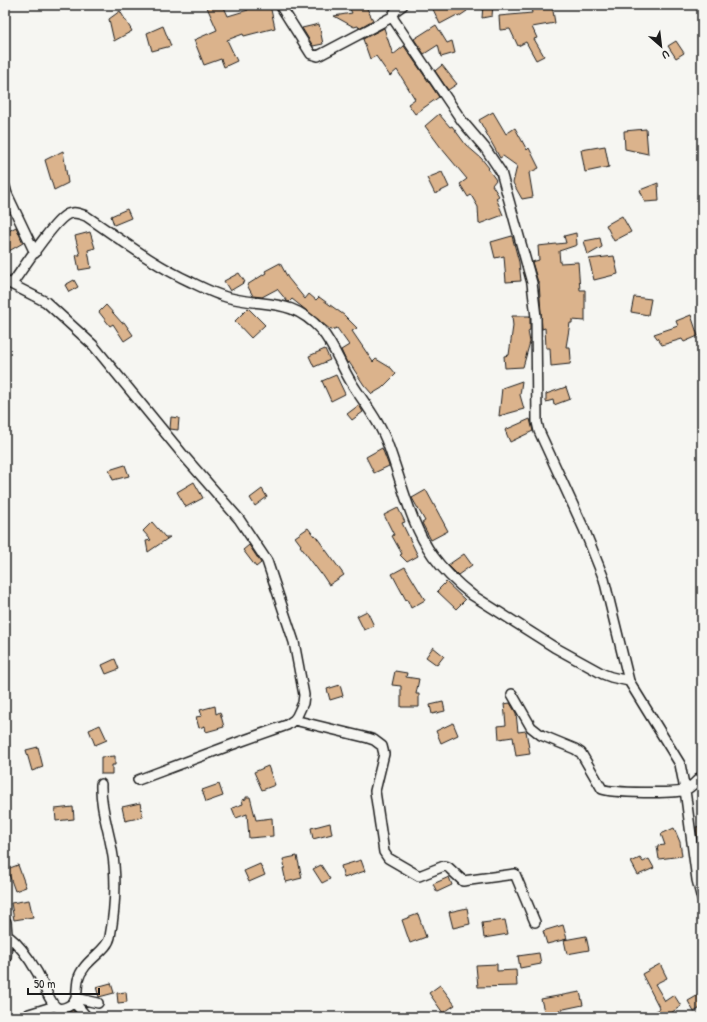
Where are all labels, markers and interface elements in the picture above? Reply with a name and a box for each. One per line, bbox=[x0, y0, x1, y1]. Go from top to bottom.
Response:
north arrow bbox=[641, 26, 681, 66]
text: U bbox=[660, 47, 672, 62]
scale bar bbox=[28, 970, 99, 996]
text: 50 m bbox=[34, 975, 55, 992]

